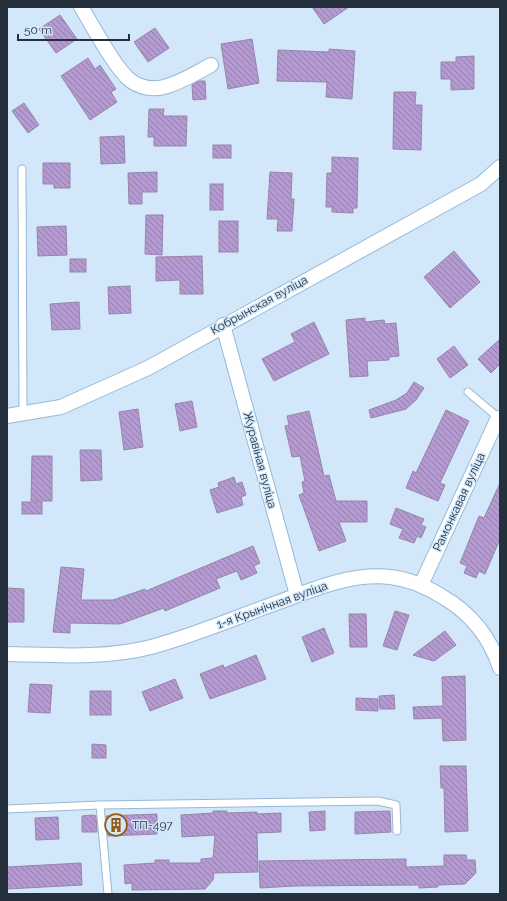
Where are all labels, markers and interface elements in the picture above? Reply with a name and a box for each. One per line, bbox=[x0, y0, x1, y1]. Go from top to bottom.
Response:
scale bar bbox=[18, 16, 129, 42]
text: 50 m bbox=[24, 23, 52, 37]
street label: Кобрынская вуліца bbox=[208, 273, 310, 337]
street label: Журавіная вуліца bbox=[240, 410, 280, 510]
street label: Рамонкавая вуліца bbox=[430, 450, 488, 554]
street label: 1-я Крынічная вуліца bbox=[215, 578, 329, 632]
building icon: ТП-497 bbox=[103, 812, 129, 838]
place label: ТП-497 bbox=[132, 818, 173, 832]

